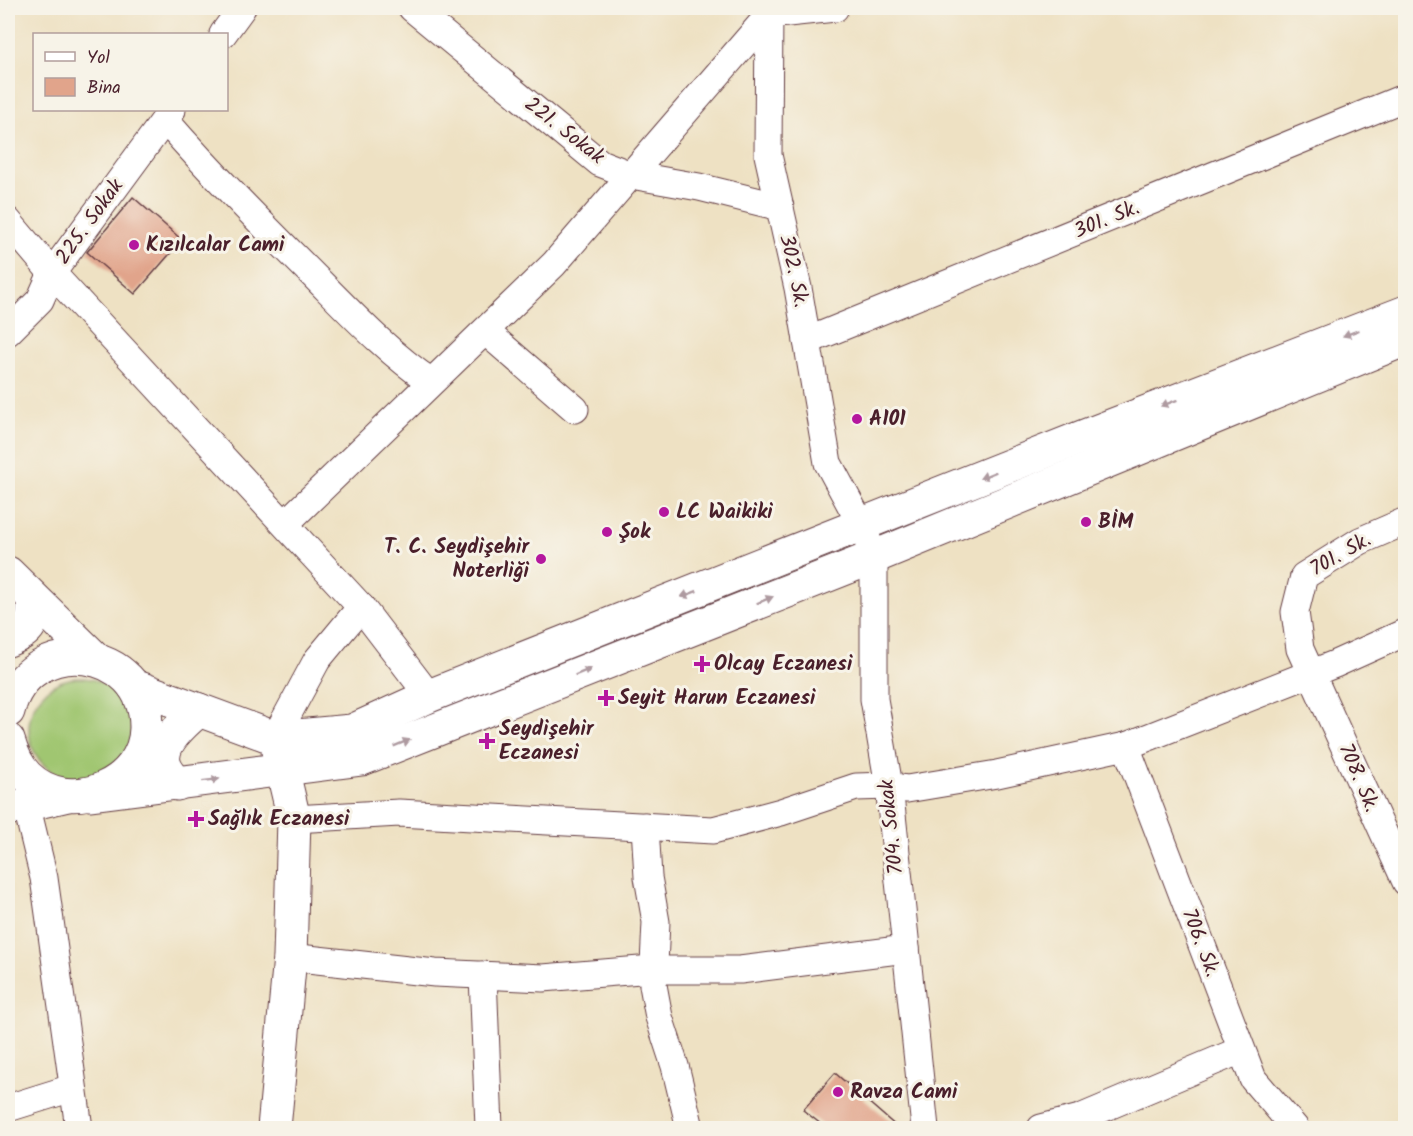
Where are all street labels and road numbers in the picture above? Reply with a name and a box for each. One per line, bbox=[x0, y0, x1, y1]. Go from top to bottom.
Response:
street label: 221. Sokak bbox=[517, 89, 612, 173]
street label: 225. Sokak bbox=[47, 172, 133, 272]
street label: 301. Sk. bbox=[1069, 192, 1145, 248]
street label: 302. Sk. bbox=[769, 231, 817, 311]
street label: 701. Sk. bbox=[1304, 524, 1378, 586]
street label: 708. Sk. bbox=[1329, 738, 1387, 818]
street label: 704. Sokak bbox=[871, 778, 913, 876]
street label: 706. Sk. bbox=[1172, 904, 1228, 982]

